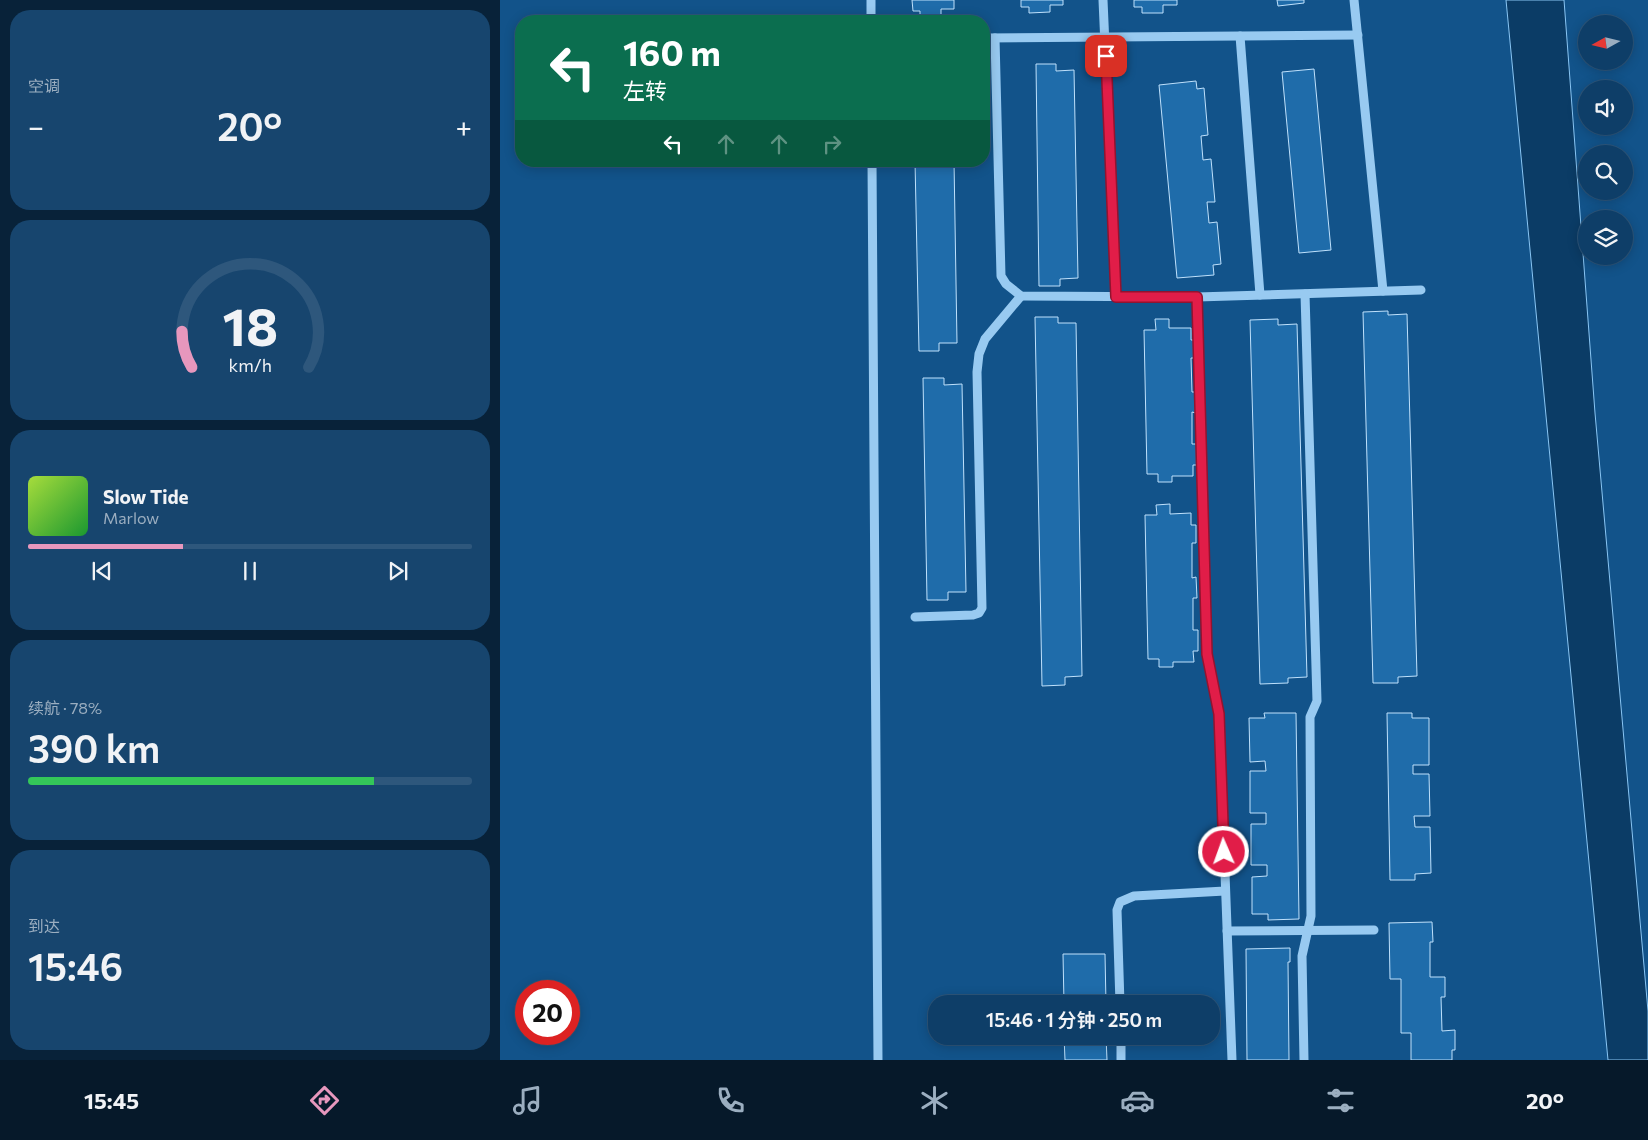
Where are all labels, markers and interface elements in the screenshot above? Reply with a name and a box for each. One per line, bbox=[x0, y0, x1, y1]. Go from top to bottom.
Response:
north arrow bbox=[1578, 15, 1632, 70]
map controls bbox=[1578, 15, 1633, 265]
text: 160 m bbox=[623, 30, 721, 73]
icon: left bbox=[540, 35, 605, 100]
pin bbox=[1085, 35, 1127, 77]
icon: arrive bbox=[1092, 42, 1120, 70]
text: 空调 bbox=[28, 76, 60, 95]
text: 左转 bbox=[623, 77, 667, 104]
button: sound bbox=[1578, 80, 1633, 135]
text: 20° bbox=[217, 102, 282, 149]
text: − bbox=[28, 109, 44, 143]
text: + bbox=[456, 109, 472, 143]
icon: left bbox=[659, 130, 687, 158]
icon: ahead bbox=[712, 130, 740, 158]
icon: ahead bbox=[765, 130, 793, 158]
icon: right bbox=[818, 130, 846, 158]
button: search bbox=[1578, 145, 1633, 200]
button: layers bbox=[1578, 210, 1633, 265]
text: 18 bbox=[222, 293, 278, 357]
text: km/h bbox=[228, 354, 272, 376]
text: Slow Tide bbox=[103, 485, 189, 508]
text: Marlow bbox=[103, 508, 159, 527]
icon: previous bbox=[88, 557, 116, 585]
icon: pause bbox=[236, 557, 264, 585]
icon: next bbox=[384, 557, 412, 585]
text: 续航 · 78% bbox=[28, 698, 102, 717]
text: 390 km bbox=[28, 724, 160, 771]
position arrow bbox=[1197, 825, 1249, 877]
text: 到达 bbox=[28, 916, 60, 935]
text: 15:46 bbox=[28, 942, 123, 989]
speed limit sign: 20 bbox=[515, 980, 580, 1045]
text: 15:46 · 1 分钟 · 250 m bbox=[986, 1008, 1162, 1031]
icon: directions bbox=[307, 1083, 342, 1118]
icon: music bbox=[510, 1083, 545, 1118]
icon: phone bbox=[713, 1083, 748, 1118]
icon: climate bbox=[917, 1083, 952, 1118]
icon: car bbox=[1120, 1083, 1155, 1118]
icon: filters bbox=[1323, 1083, 1358, 1118]
text: 15:45 bbox=[84, 1087, 139, 1114]
text: 20° bbox=[1526, 1087, 1564, 1114]

